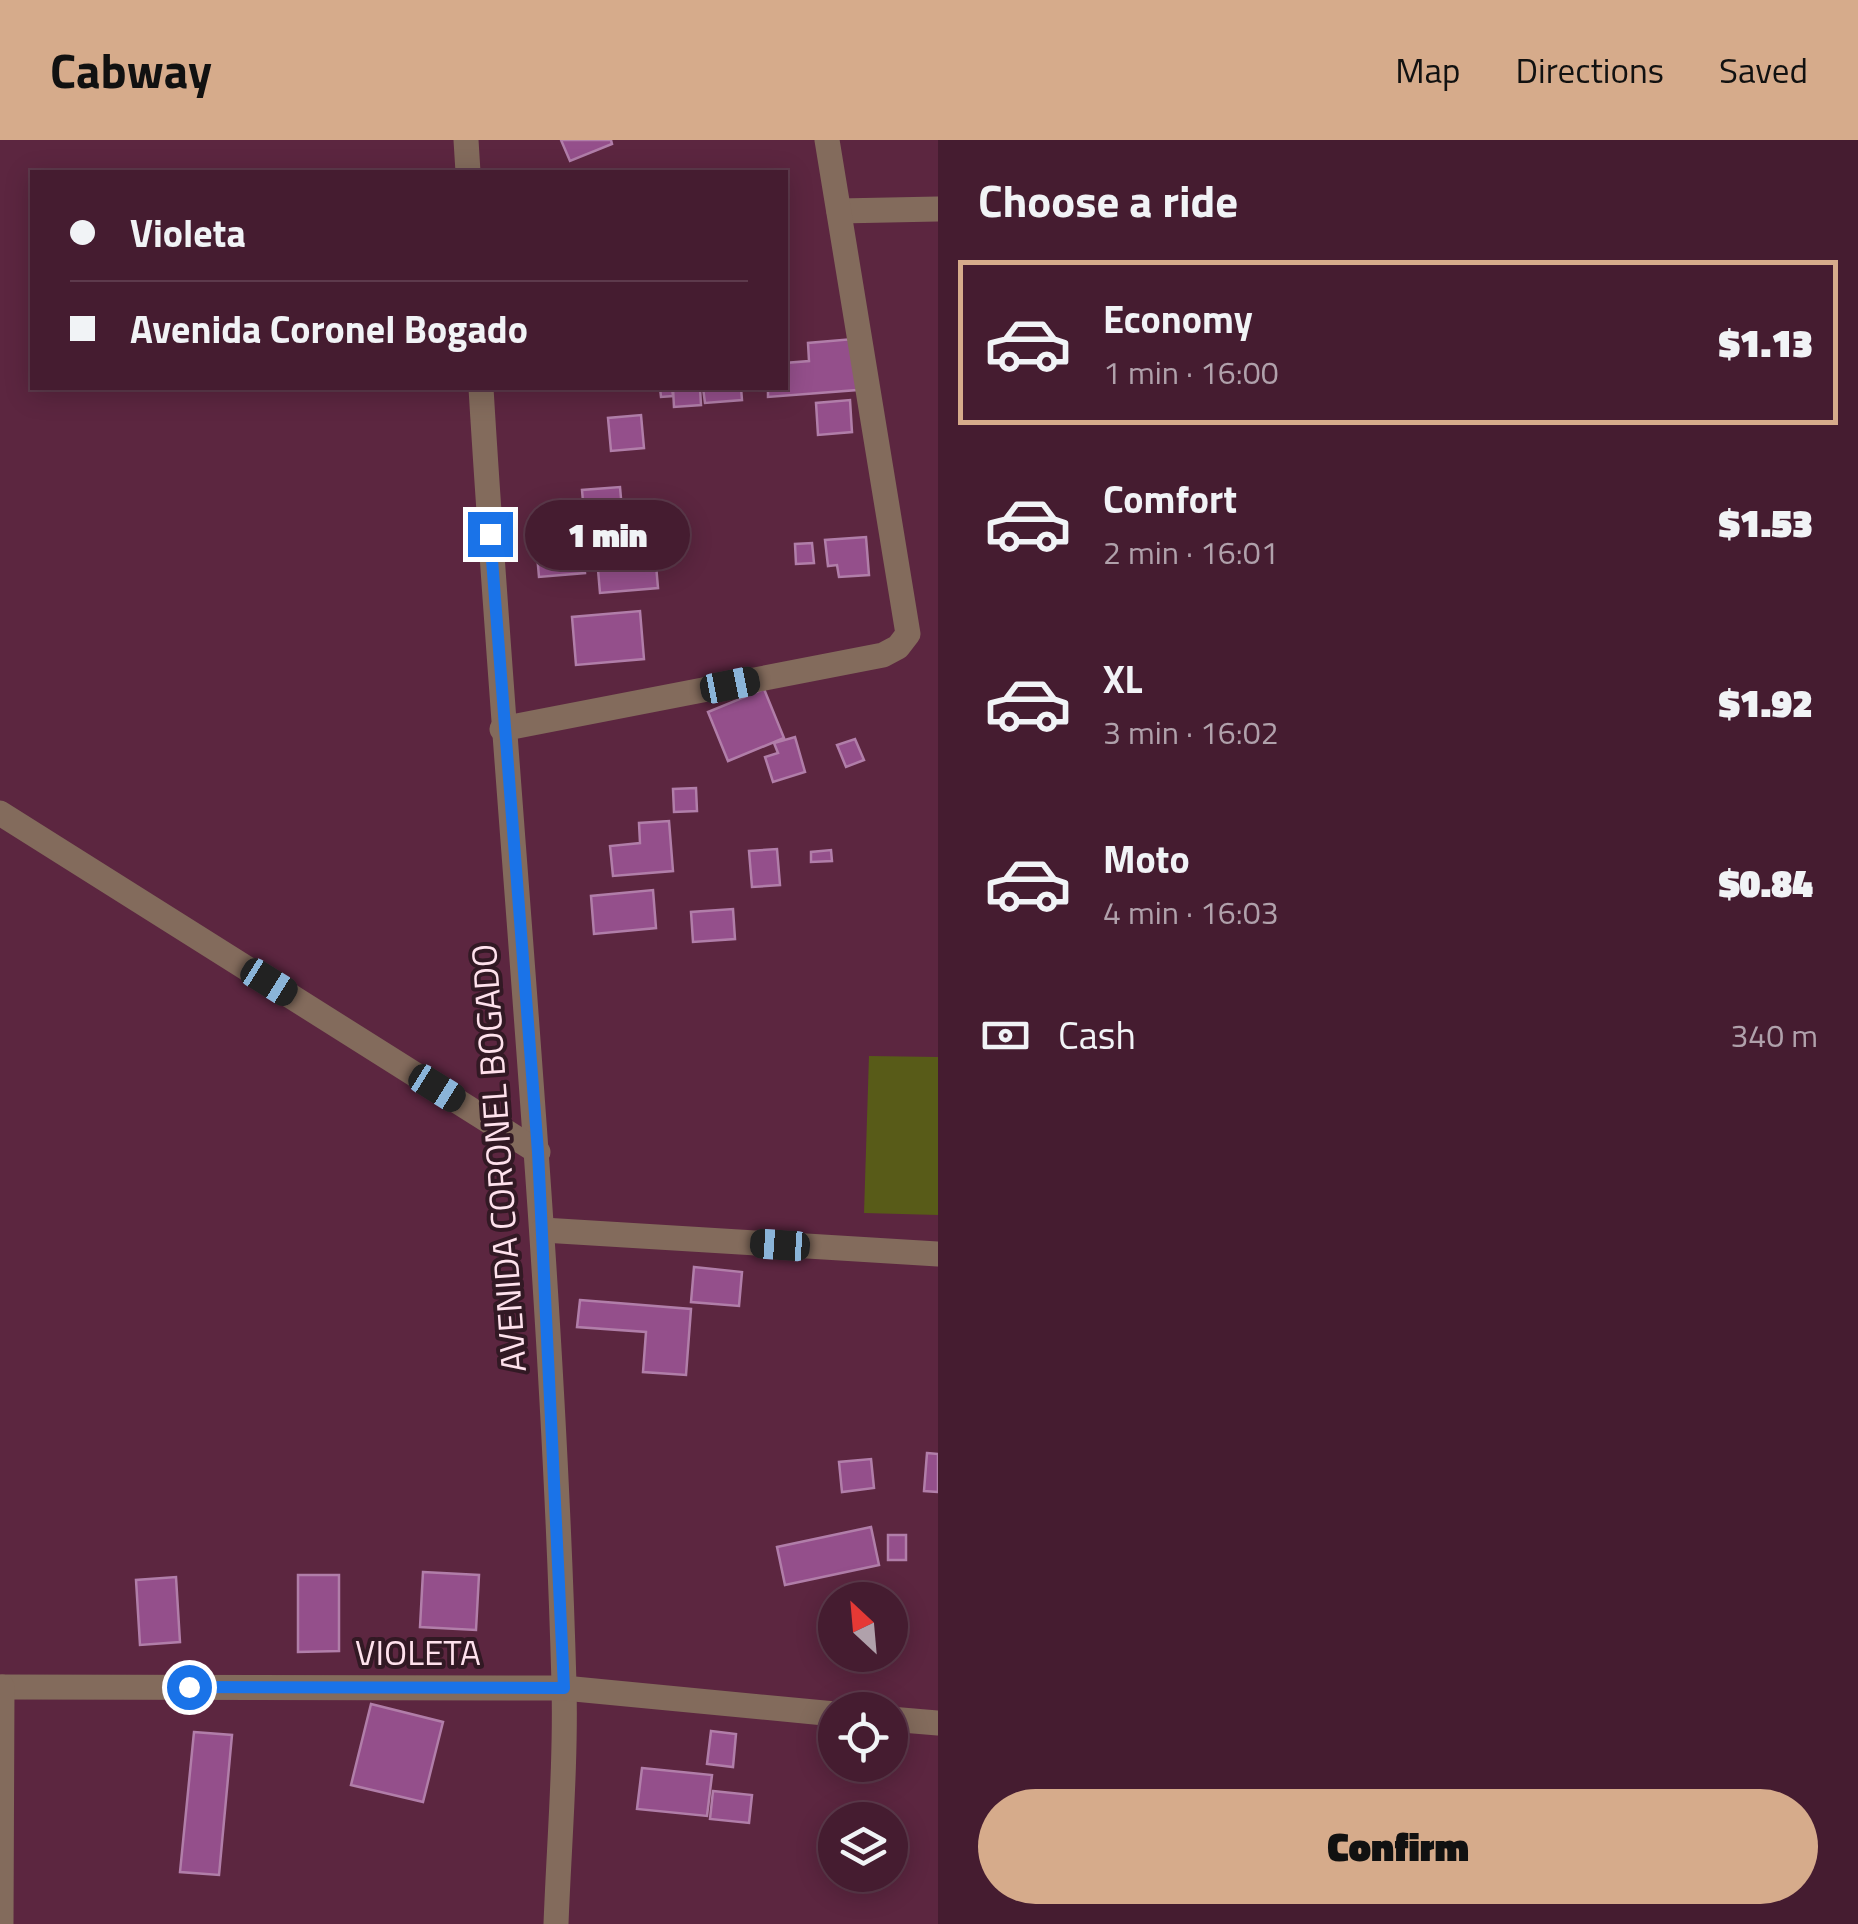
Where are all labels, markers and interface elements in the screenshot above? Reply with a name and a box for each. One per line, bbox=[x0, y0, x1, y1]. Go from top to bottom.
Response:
text: Cabway bbox=[50, 34, 212, 107]
text: Map bbox=[1395, 43, 1461, 97]
text: Directions bbox=[1516, 43, 1664, 97]
text: Saved bbox=[1719, 43, 1808, 97]
text: Choose a ride bbox=[978, 166, 1238, 234]
text: Violeta bbox=[130, 204, 246, 262]
text: Economy bbox=[1103, 290, 1253, 348]
icon: car bbox=[983, 298, 1073, 388]
text: Avenida Coronel Bogado bbox=[130, 300, 528, 358]
text: $1.13 bbox=[1719, 314, 1813, 372]
text: 1 min · 16:00 bbox=[1103, 348, 1279, 396]
text: Comfort bbox=[1103, 470, 1237, 528]
icon: car bbox=[983, 478, 1073, 568]
text: $1.53 bbox=[1719, 494, 1813, 552]
callout: 1 min bbox=[525, 499, 690, 569]
text: 1 min bbox=[568, 511, 647, 559]
route end bbox=[468, 512, 513, 557]
text: 2 min · 16:01 bbox=[1103, 528, 1279, 576]
text: XL bbox=[1103, 650, 1143, 708]
icon: car bbox=[983, 658, 1073, 748]
car bbox=[698, 665, 762, 705]
text: $1.92 bbox=[1719, 674, 1813, 732]
text: 3 min · 16:02 bbox=[1103, 708, 1279, 756]
text: Moto bbox=[1103, 830, 1190, 888]
icon: car bbox=[983, 838, 1073, 928]
text: $0.84 bbox=[1719, 854, 1813, 912]
text: 4 min · 16:03 bbox=[1103, 888, 1279, 936]
street label: AVENIDA CORONEL BOGADO bbox=[456, 942, 540, 1374]
car bbox=[236, 953, 302, 1011]
text: Cash bbox=[1058, 1006, 1136, 1064]
icon: cash bbox=[978, 1008, 1033, 1063]
text: 340 m bbox=[1730, 1011, 1818, 1059]
car bbox=[404, 1059, 470, 1117]
car bbox=[749, 1228, 811, 1262]
north arrow bbox=[818, 1582, 908, 1672]
map controls bbox=[818, 1582, 908, 1892]
street label: VIOLETA bbox=[355, 1625, 481, 1679]
route start bbox=[167, 1665, 212, 1710]
button: locate bbox=[818, 1692, 908, 1782]
button: Confirm bbox=[978, 1789, 1818, 1904]
button: layers bbox=[818, 1802, 908, 1892]

